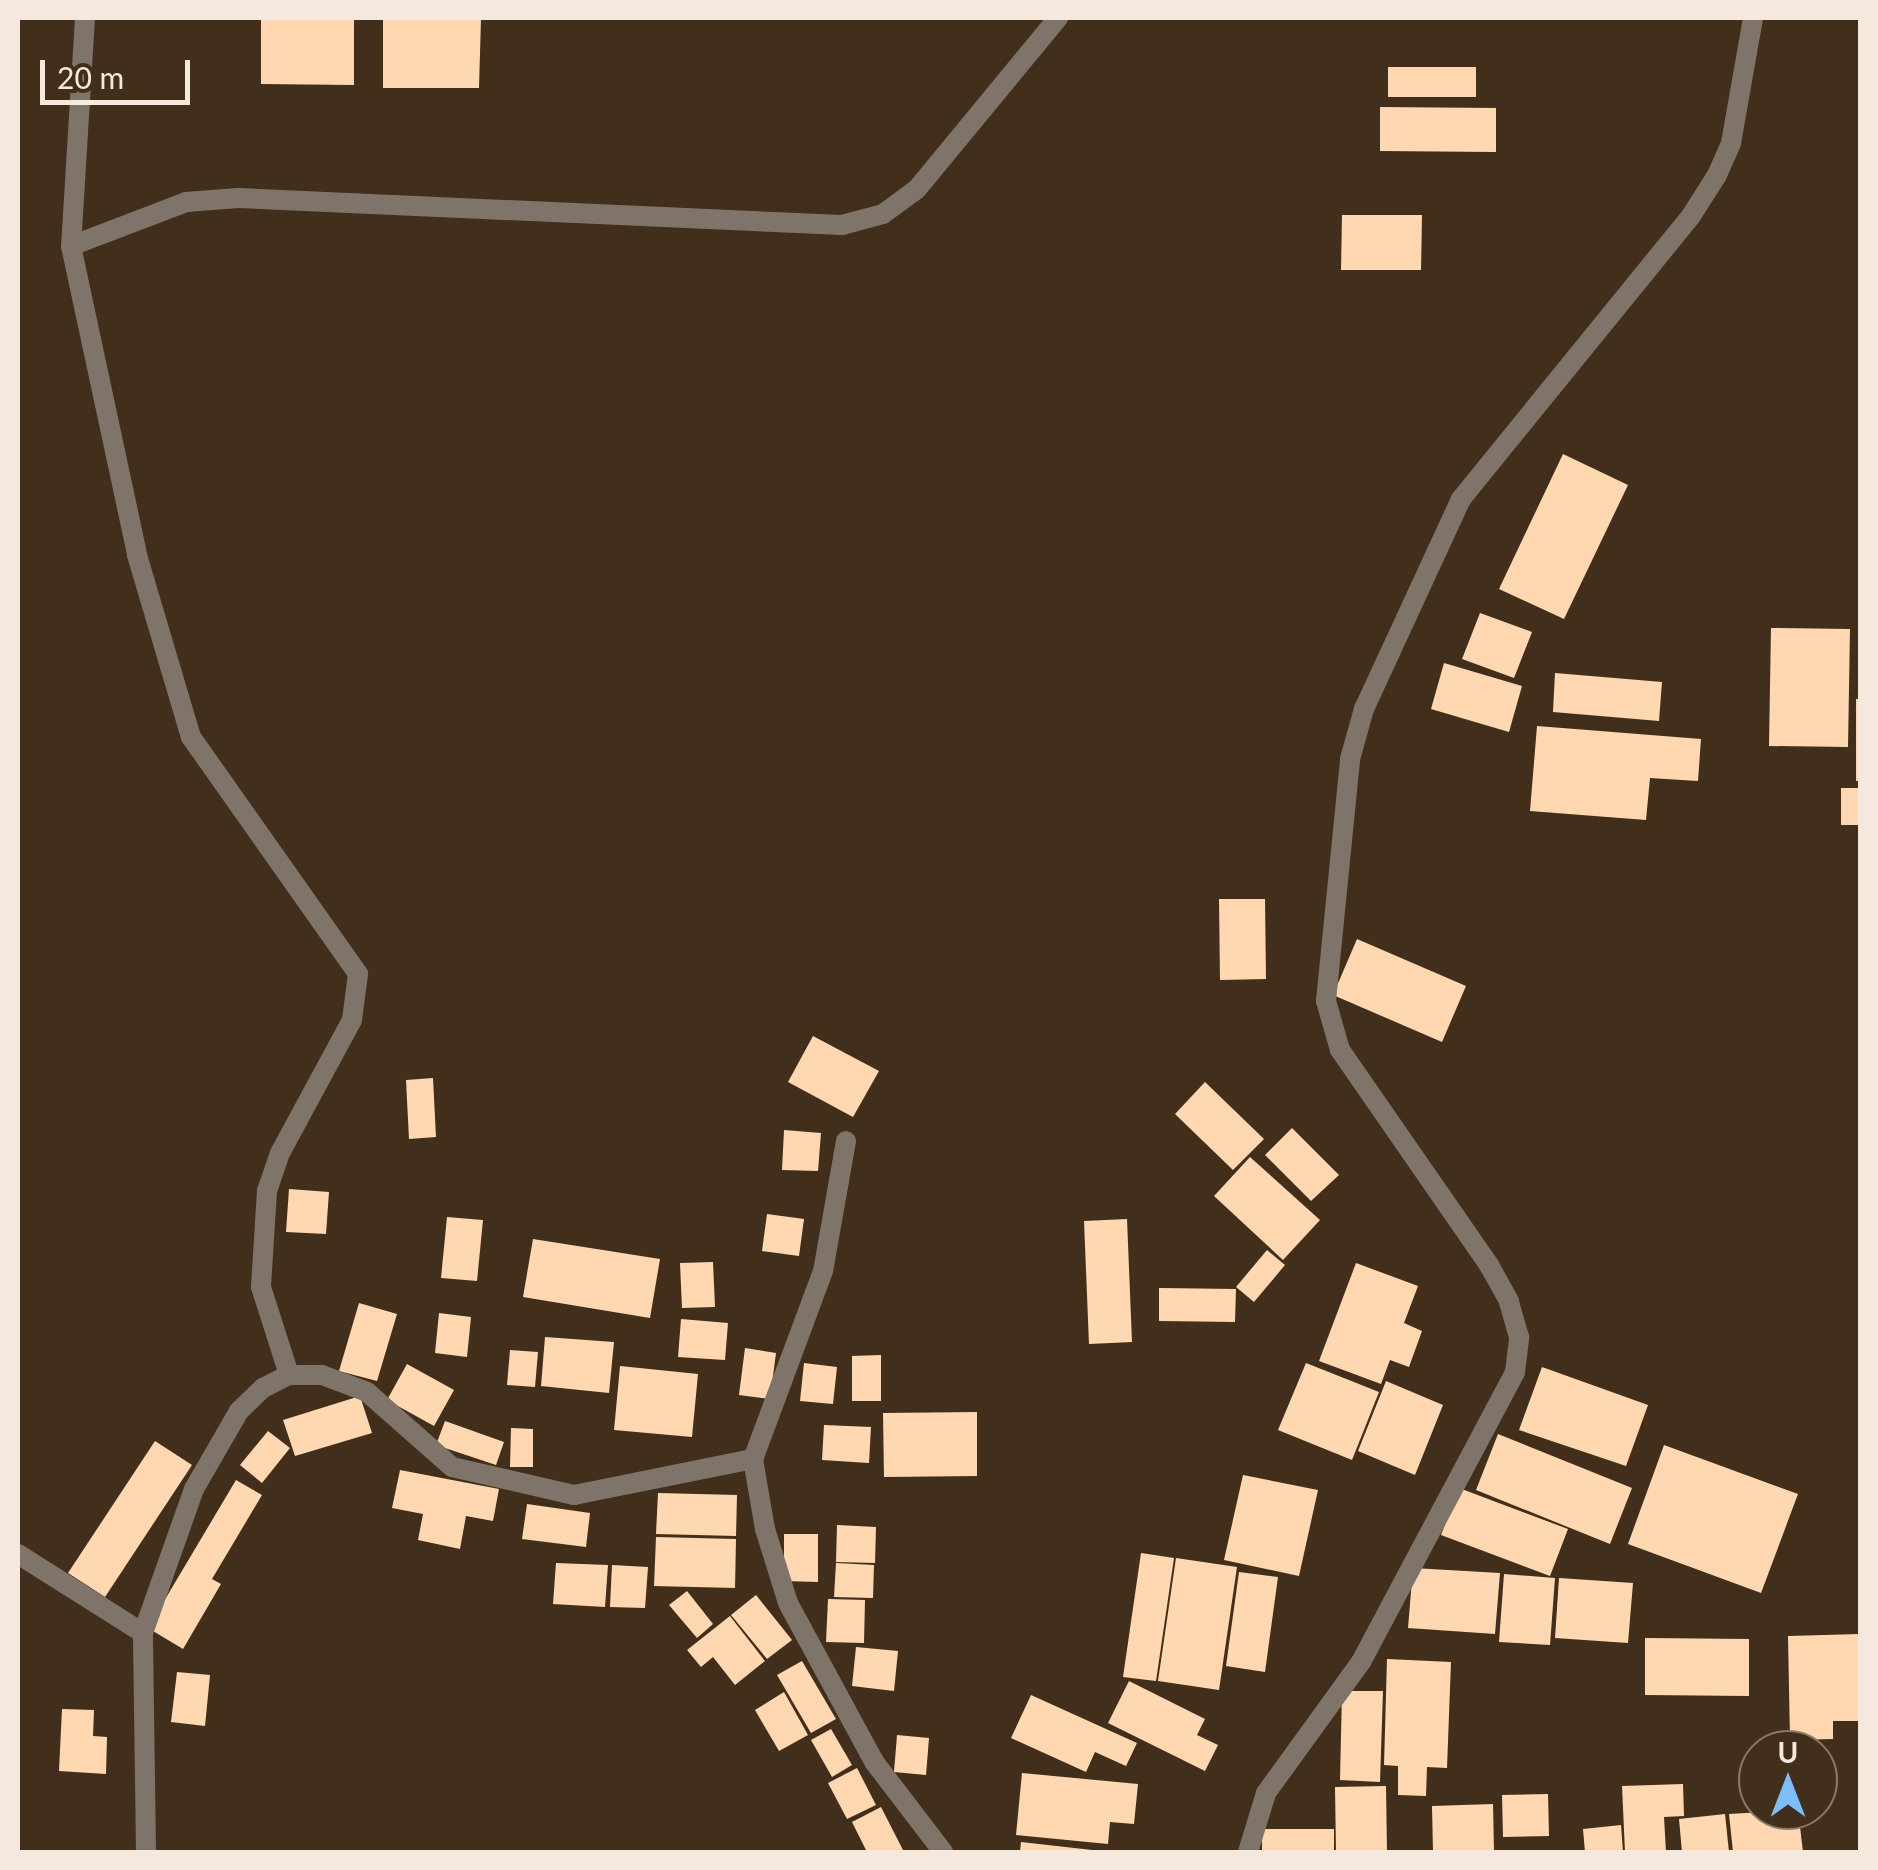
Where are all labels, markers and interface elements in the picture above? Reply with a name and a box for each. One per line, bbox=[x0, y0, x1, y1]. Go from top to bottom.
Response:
scale bar bbox=[45, 40, 195, 102]
text: 20 m bbox=[57, 59, 124, 95]
north arrow bbox=[1738, 1730, 1838, 1830]
text: U bbox=[1778, 1735, 1798, 1769]

